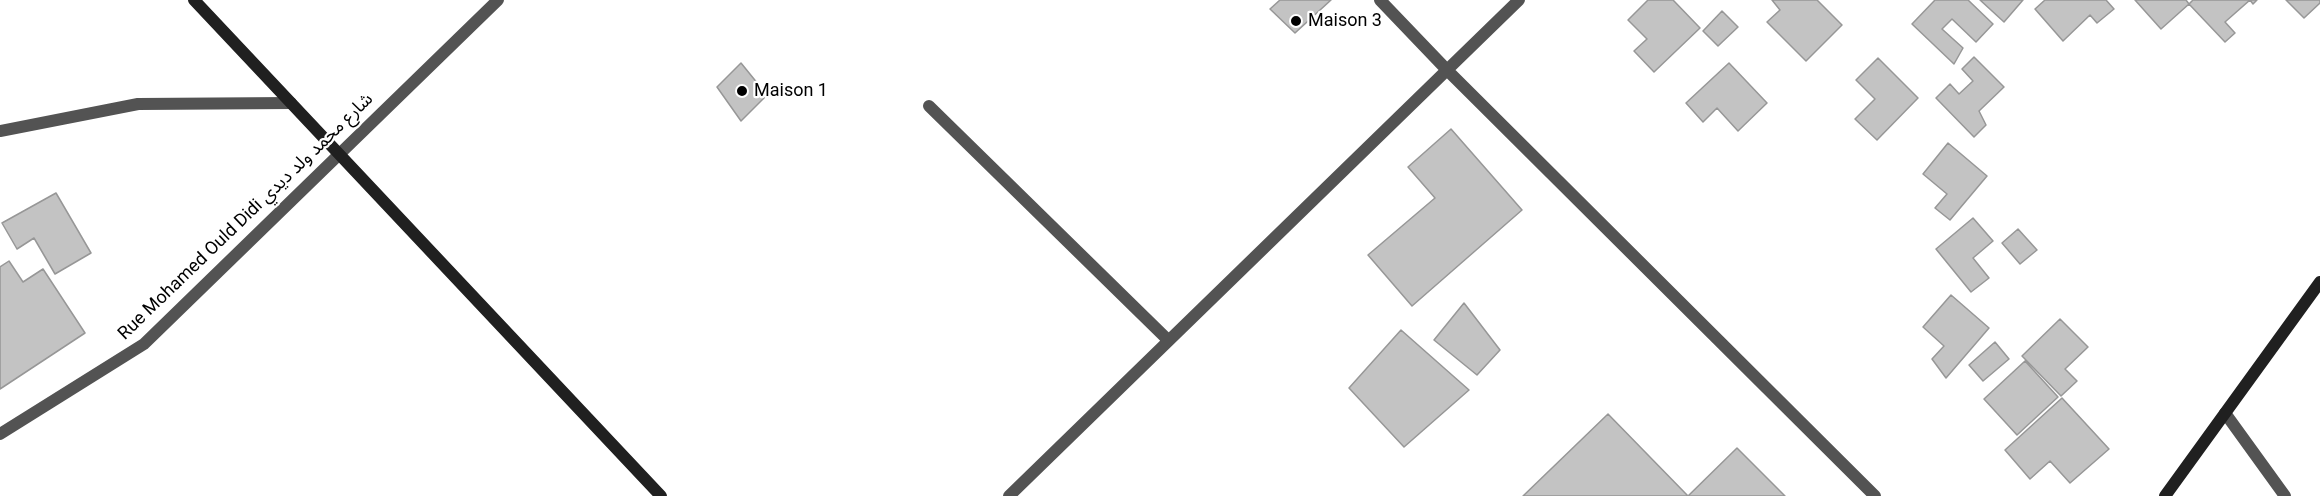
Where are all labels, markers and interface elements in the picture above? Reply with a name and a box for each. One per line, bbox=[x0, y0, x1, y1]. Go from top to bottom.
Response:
place label: Maison 3 bbox=[1308, 10, 1382, 32]
marker: Maison 3 bbox=[1289, 14, 1303, 28]
place label: Maison 1 bbox=[754, 80, 828, 102]
marker: Maison 1 bbox=[735, 84, 749, 98]
street label: Rue Mohamed Ould Didi شارع محمد ولد ديدي bbox=[114, 89, 378, 345]

